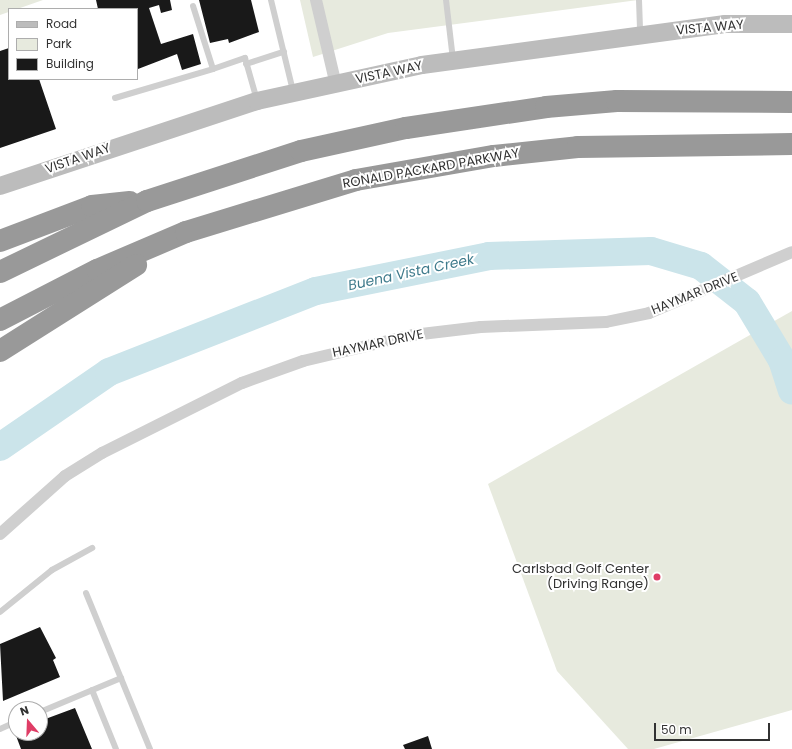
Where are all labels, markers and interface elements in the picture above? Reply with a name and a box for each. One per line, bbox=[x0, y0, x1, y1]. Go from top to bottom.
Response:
legend bbox=[8, 8, 138, 80]
text: Road bbox=[46, 15, 77, 32]
street label: VISTA WAY bbox=[675, 17, 745, 39]
text: Park bbox=[46, 35, 72, 52]
text: Building bbox=[46, 55, 94, 72]
street label: VISTA WAY bbox=[354, 58, 424, 88]
street label: VISTA WAY bbox=[43, 141, 113, 177]
street label: RONALD PACKARD PARKWAY bbox=[342, 146, 520, 192]
water label: Buena Vista Creek bbox=[346, 250, 476, 294]
street label: HAYMAR DRIVE bbox=[649, 269, 741, 319]
street label: HAYMAR DRIVE bbox=[331, 327, 425, 361]
place label: Carlsbad Golf Center (Driving Range) bbox=[512, 562, 649, 593]
marker: Carlsbad Golf Center (Driving Range) bbox=[652, 572, 662, 582]
north arrow bbox=[8, 701, 48, 741]
text: N bbox=[18, 702, 31, 720]
scale bar bbox=[656, 715, 772, 741]
text: 50 m bbox=[661, 721, 692, 738]

